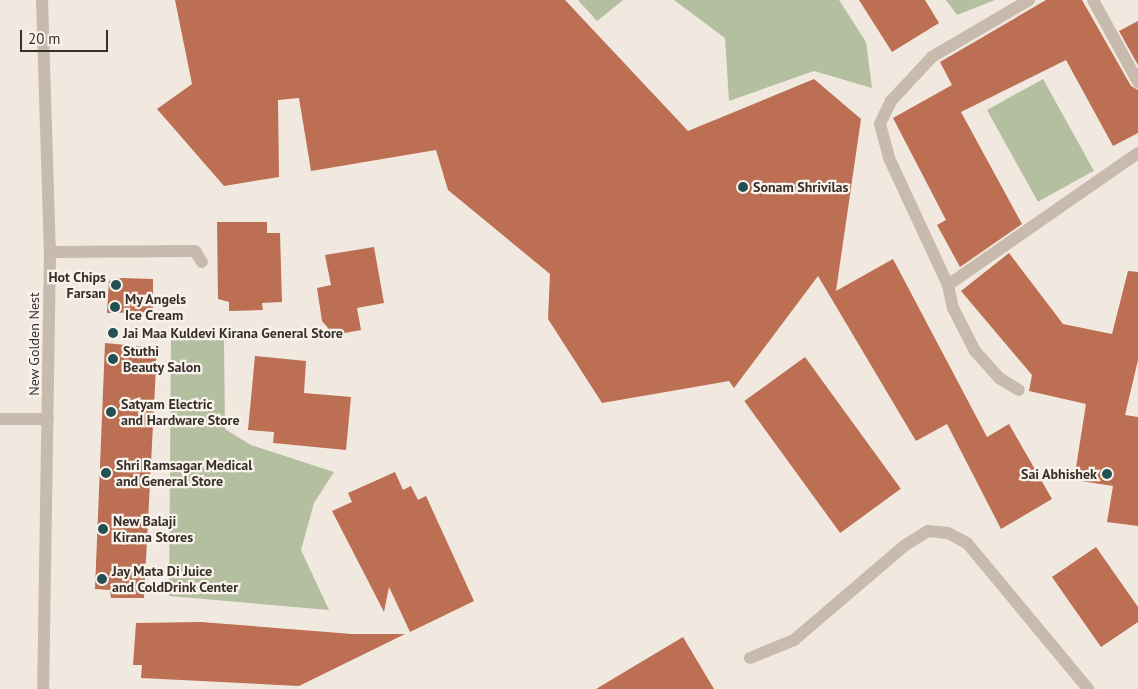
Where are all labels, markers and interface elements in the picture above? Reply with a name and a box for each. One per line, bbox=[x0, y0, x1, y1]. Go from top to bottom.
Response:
scale bar bbox=[22, 20, 110, 52]
text: 20 m bbox=[28, 29, 61, 48]
place label: Sonam Shrivilas bbox=[753, 179, 848, 195]
marker: Sonam Shrivilas bbox=[737, 181, 749, 193]
place label: Hot Chips Farsan bbox=[48, 269, 106, 302]
marker: Hot Chips Farsan bbox=[110, 279, 122, 291]
place label: My Angels Ice Cream bbox=[125, 291, 187, 324]
street label: New Golden Nest bbox=[26, 292, 42, 396]
marker: My Angels Ice Cream bbox=[109, 301, 121, 313]
place label: Jai Maa Kuldevi Kirana General Store bbox=[123, 325, 343, 341]
marker: Jai Maa Kuldevi Kirana General Store bbox=[107, 327, 119, 339]
place label: Stuthi Beauty Salon bbox=[123, 343, 201, 376]
marker: Stuthi Beauty Salon bbox=[107, 353, 119, 365]
place label: Satyam Electric and Hardware Store bbox=[121, 396, 240, 428]
marker: Satyam Electric and Hardware Store bbox=[105, 406, 117, 418]
place label: Shri Ramsagar Medical and General Store bbox=[116, 457, 252, 490]
place label: Sai Abhishek bbox=[1020, 466, 1097, 482]
marker: Shri Ramsagar Medical and General Store bbox=[100, 467, 112, 479]
marker: Sai Abhishek bbox=[1101, 468, 1113, 480]
place label: New Balaji Kirana Stores bbox=[113, 513, 193, 546]
marker: New Balaji Kirana Stores bbox=[97, 523, 109, 535]
place label: Jay Mata Di Juice and ColdDrink Center bbox=[112, 563, 239, 596]
marker: Jay Mata Di Juice and ColdDrink Center bbox=[96, 573, 108, 585]

